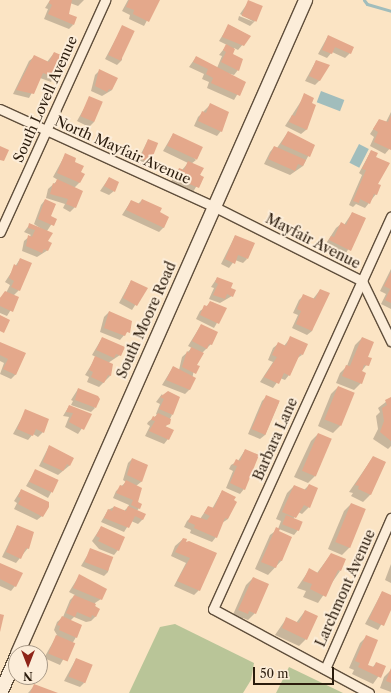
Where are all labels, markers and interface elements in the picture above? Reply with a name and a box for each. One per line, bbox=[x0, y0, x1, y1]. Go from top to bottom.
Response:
street label: South Lovell Avenue bbox=[9, 33, 81, 165]
street label: North Mayfair Avenue bbox=[52, 112, 194, 188]
street label: Mayfair Avenue bbox=[262, 210, 364, 272]
street label: South Moore Road bbox=[113, 259, 179, 381]
street label: Barbara Lane bbox=[249, 395, 301, 483]
street label: Larchmont Avenue bbox=[311, 526, 379, 650]
north arrow bbox=[8, 645, 48, 685]
scale bar bbox=[255, 659, 336, 685]
text: 50 m bbox=[260, 666, 289, 681]
text: N bbox=[23, 669, 33, 683]

